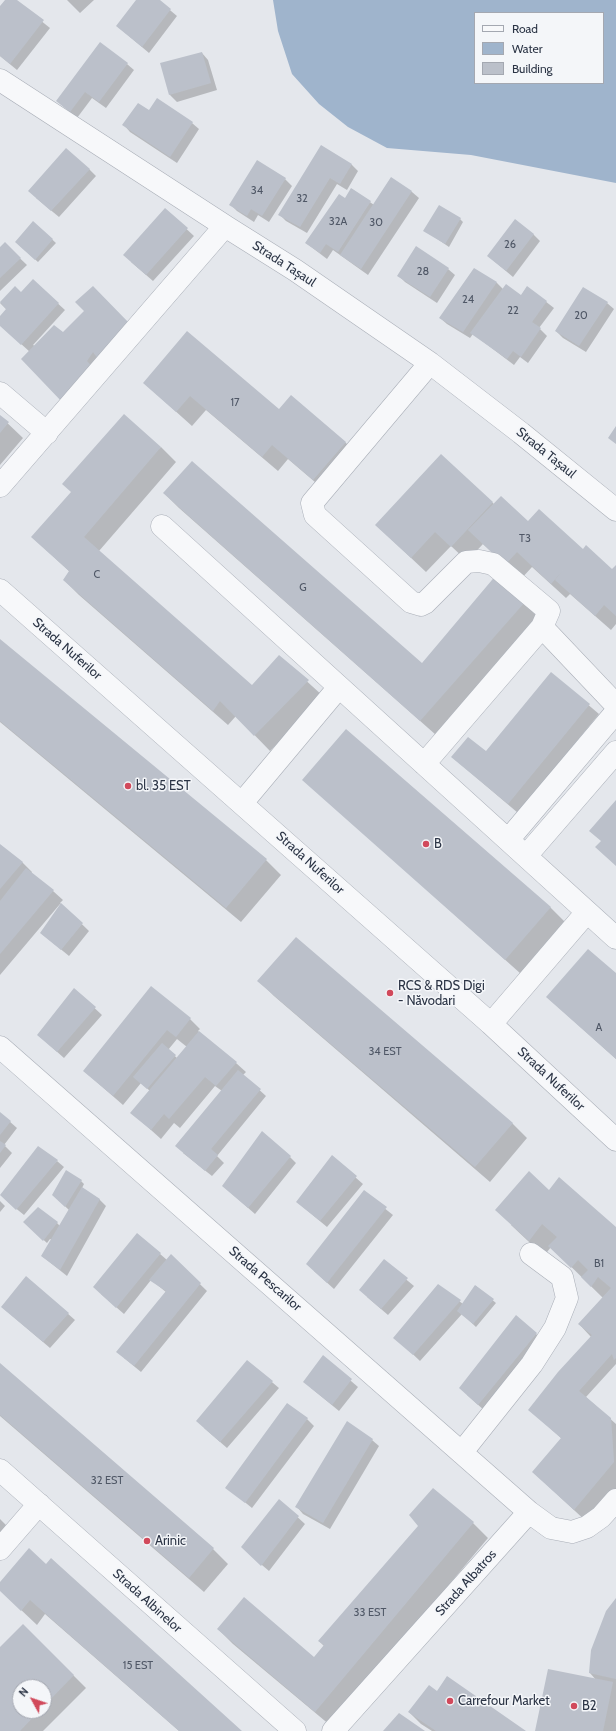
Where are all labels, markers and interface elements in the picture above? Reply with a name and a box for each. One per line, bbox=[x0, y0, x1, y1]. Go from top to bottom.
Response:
legend bbox=[474, 12, 604, 84]
text: Road bbox=[512, 21, 538, 36]
text: Water bbox=[512, 41, 542, 56]
text: Building bbox=[512, 61, 553, 76]
house number: 34 bbox=[251, 184, 263, 198]
house number: 32 bbox=[296, 192, 308, 206]
house number: 32A bbox=[329, 215, 347, 229]
house number: 30 bbox=[369, 216, 383, 230]
street label: Strada Tașaul bbox=[249, 238, 319, 290]
house number: 26 bbox=[504, 238, 516, 252]
house number: 28 bbox=[417, 265, 429, 279]
house number: 24 bbox=[462, 293, 474, 307]
house number: 22 bbox=[507, 304, 519, 318]
house number: 20 bbox=[574, 309, 588, 323]
house number: 17 bbox=[230, 396, 240, 410]
street label: Strada Tașaul bbox=[513, 424, 579, 482]
house number: T3 bbox=[519, 532, 531, 546]
house number: C bbox=[94, 568, 100, 582]
house number: G bbox=[299, 581, 307, 595]
street label: Strada Nuferilor bbox=[29, 615, 105, 683]
place label: bl. 35 EST bbox=[136, 778, 191, 794]
marker: bl. 35 EST bbox=[123, 781, 133, 791]
street label: Strada Nuferilor bbox=[273, 828, 347, 898]
place label: B bbox=[434, 836, 442, 852]
marker: B bbox=[421, 839, 431, 849]
place label: RCS & RDS Digi - Năvodari bbox=[398, 978, 485, 1009]
marker: RCS & RDS Digi - Năvodari bbox=[385, 988, 395, 998]
house number: A bbox=[596, 1021, 602, 1035]
street label: Strada Nuferilor bbox=[514, 1044, 588, 1114]
house number: 34 EST bbox=[368, 1045, 402, 1059]
street label: Strada Pescarilor bbox=[226, 1243, 304, 1315]
house number: B1 bbox=[594, 1257, 604, 1271]
house number: 32 EST bbox=[91, 1474, 123, 1488]
place label: Arinic bbox=[155, 1533, 186, 1549]
marker: Arinic bbox=[142, 1536, 152, 1546]
street label: Strada Albatros bbox=[432, 1547, 500, 1619]
street label: Strada Albinelor bbox=[109, 1566, 185, 1636]
house number: 33 EST bbox=[354, 1606, 386, 1620]
house number: 15 EST bbox=[123, 1659, 153, 1673]
north arrow bbox=[12, 1679, 52, 1719]
text: N bbox=[16, 1684, 31, 1699]
place label: Carrefour Market bbox=[458, 1693, 550, 1709]
marker: Carrefour Market bbox=[445, 1696, 455, 1706]
place label: B2 bbox=[582, 1698, 596, 1714]
marker: B2 bbox=[569, 1701, 579, 1711]

